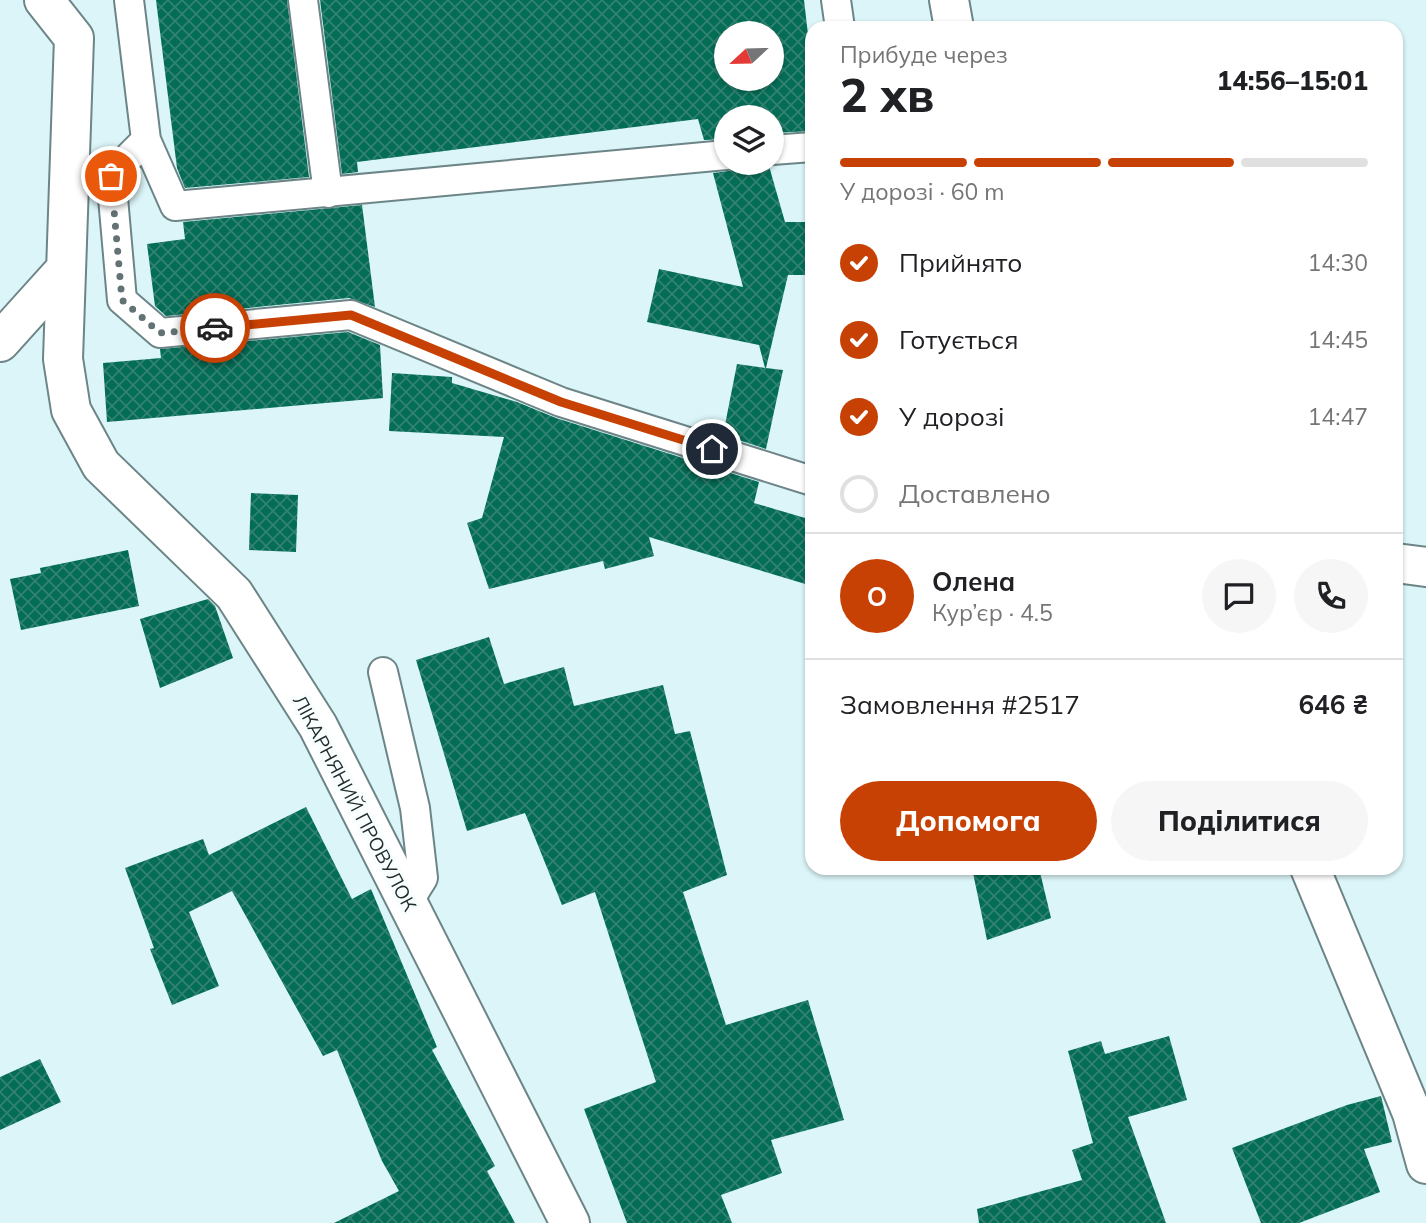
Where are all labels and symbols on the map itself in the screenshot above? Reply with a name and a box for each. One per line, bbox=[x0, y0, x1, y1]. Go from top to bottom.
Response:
north arrow bbox=[714, 21, 784, 91]
pin bbox=[81, 146, 141, 206]
courier bbox=[180, 293, 250, 363]
pin bbox=[682, 419, 742, 479]
street label: ЛІКАРНЯНИЙ ПРОВУЛОК bbox=[288, 691, 422, 916]

